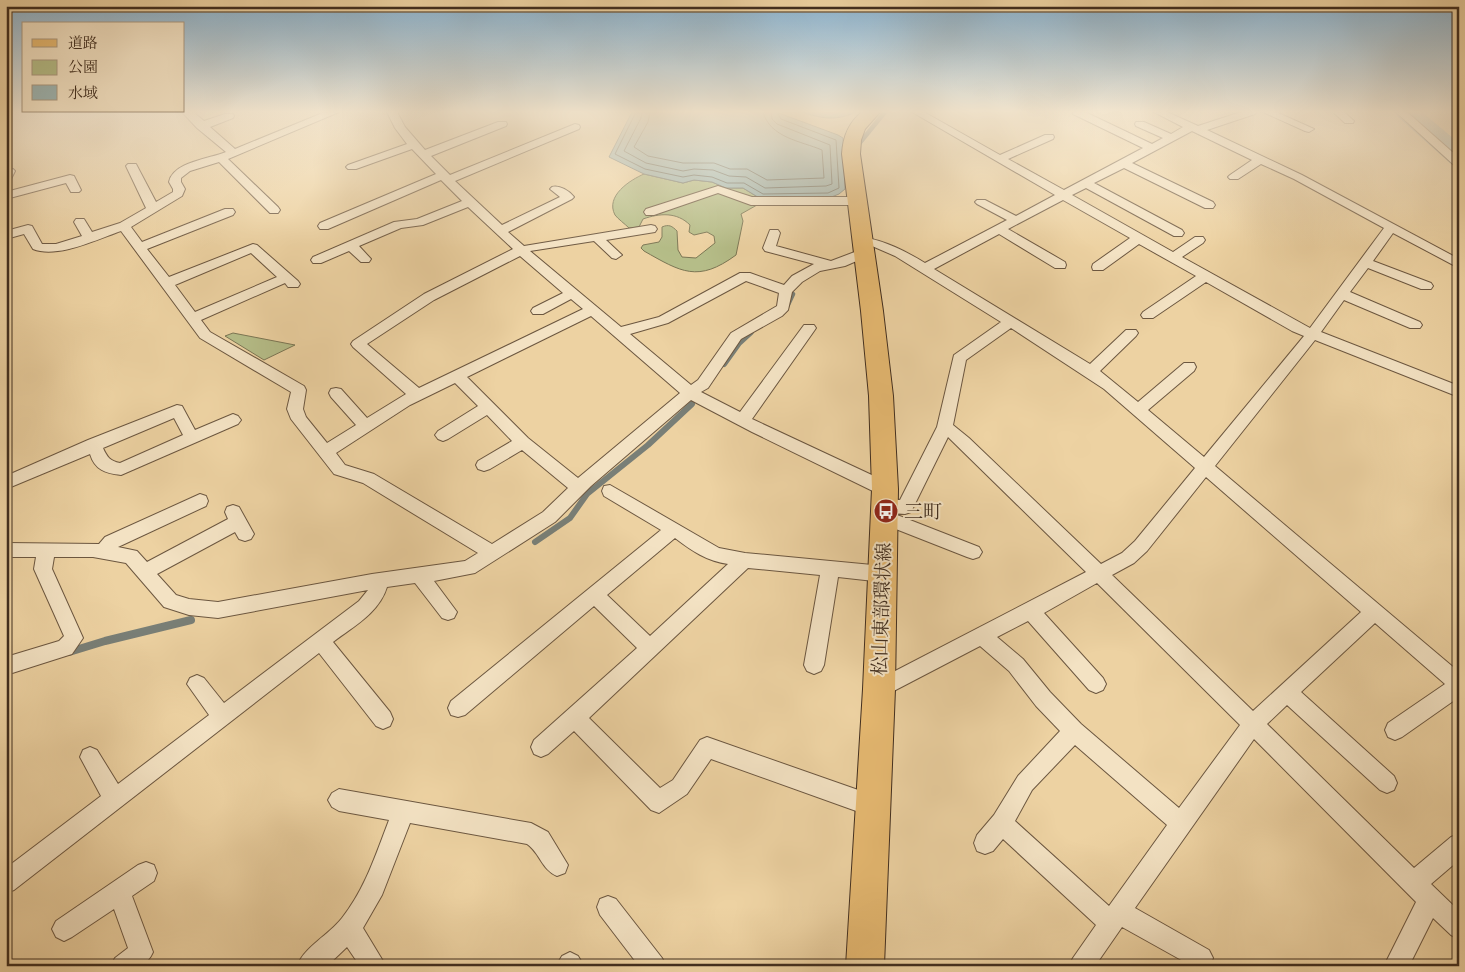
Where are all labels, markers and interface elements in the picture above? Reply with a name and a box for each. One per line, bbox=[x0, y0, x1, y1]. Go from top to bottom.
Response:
legend bbox=[22, 22, 185, 112]
text: 道路 bbox=[68, 33, 98, 53]
text: 公園 bbox=[68, 57, 98, 77]
text: 水域 bbox=[68, 83, 98, 103]
bus stop icon: 三町 bbox=[873, 498, 899, 524]
place label: 三町 bbox=[904, 499, 942, 525]
street label: 松山東部環状線 bbox=[867, 542, 897, 676]

